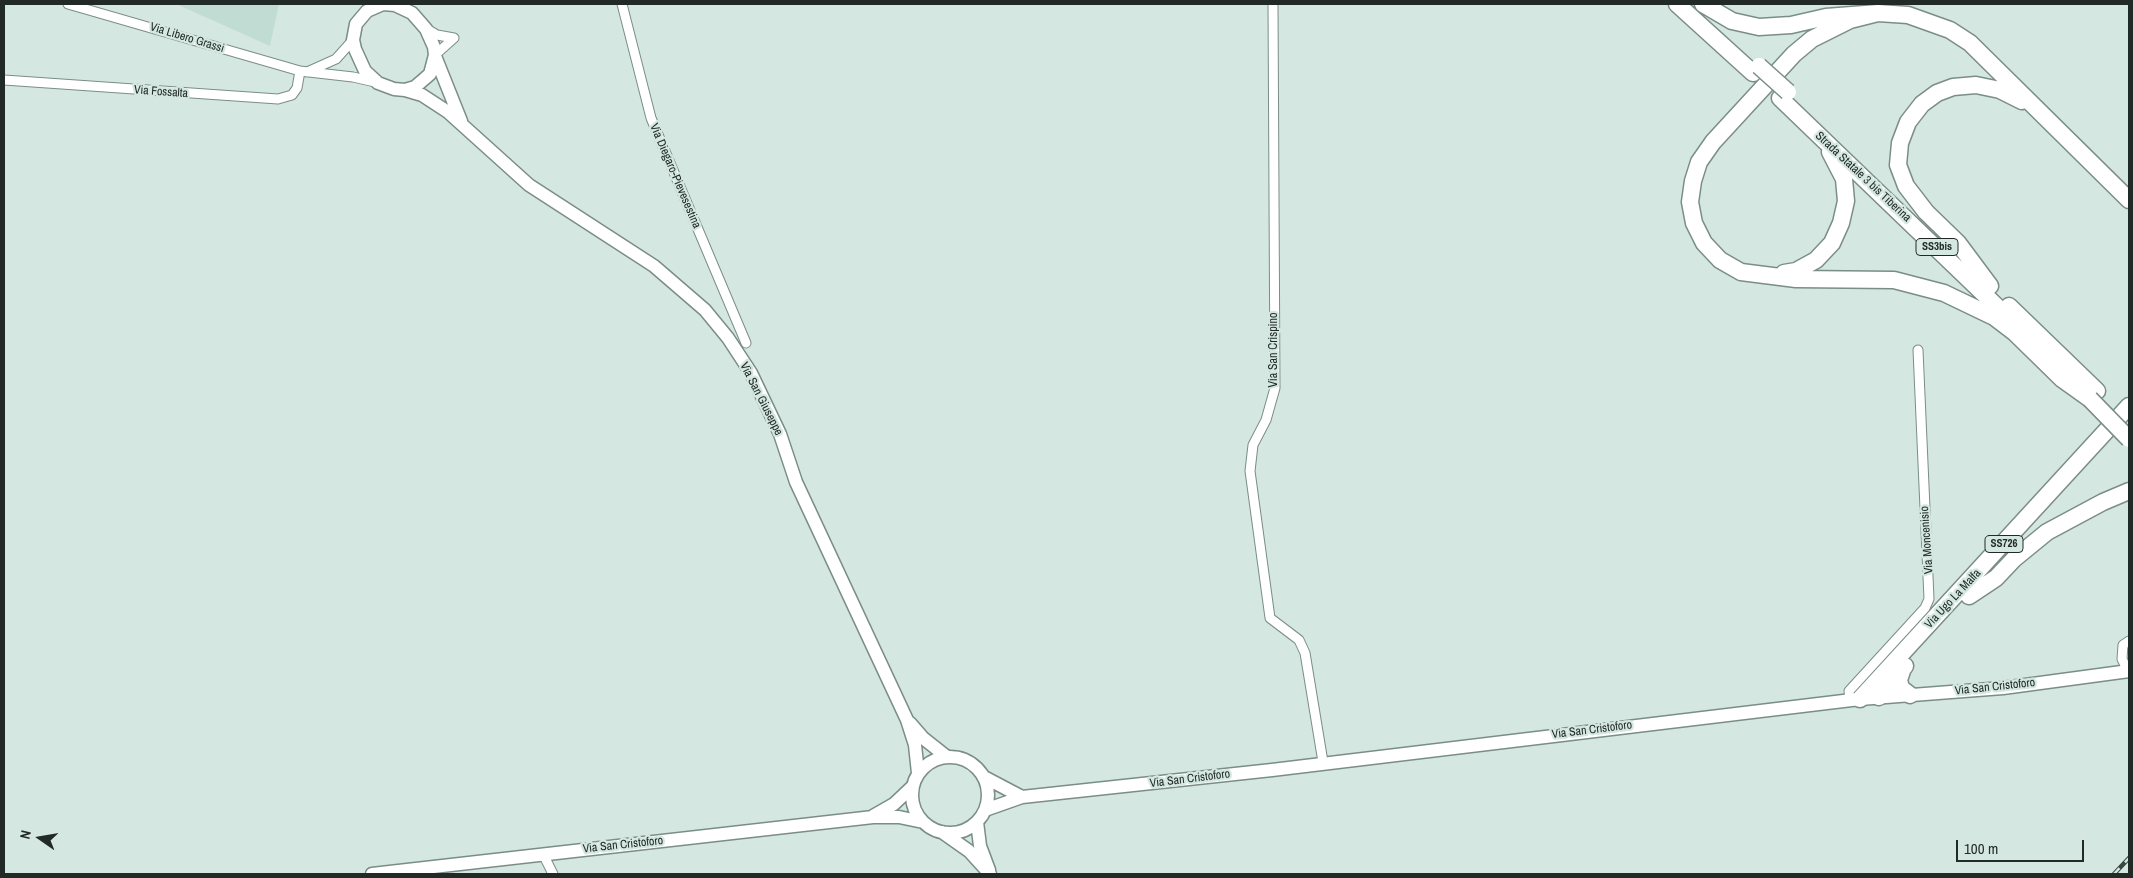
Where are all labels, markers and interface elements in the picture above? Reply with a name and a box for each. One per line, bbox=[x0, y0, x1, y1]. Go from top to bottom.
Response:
street label: Via Libero Grassi bbox=[148, 20, 226, 56]
street label: Via Fossalta bbox=[134, 83, 188, 101]
street label: Via Diegaro-Pievesestina bbox=[646, 121, 704, 231]
street label: Strada Statale 3 bis Tiberina bbox=[1812, 129, 1914, 225]
road number: SS3bis bbox=[1916, 238, 1958, 256]
street label: Via San Crispino bbox=[1267, 313, 1281, 387]
street label: Via San Giuseppe bbox=[736, 360, 786, 438]
street label: Via Moncenisio bbox=[1917, 505, 1937, 575]
road number: SS726 bbox=[1985, 536, 2023, 552]
street label: Via Ugo La Malfa bbox=[1922, 566, 1984, 632]
street label: Via San Cristoforo bbox=[1954, 676, 2036, 698]
street label: Via San Cristoforo bbox=[1551, 718, 1633, 742]
street label: Via San Cristoforo bbox=[1149, 767, 1231, 791]
north arrow bbox=[15, 813, 65, 863]
text: N bbox=[16, 829, 35, 841]
scale bar bbox=[1958, 830, 2086, 862]
street label: Via San Cristoforo bbox=[582, 834, 664, 856]
text: 100 m bbox=[1964, 838, 1998, 859]

